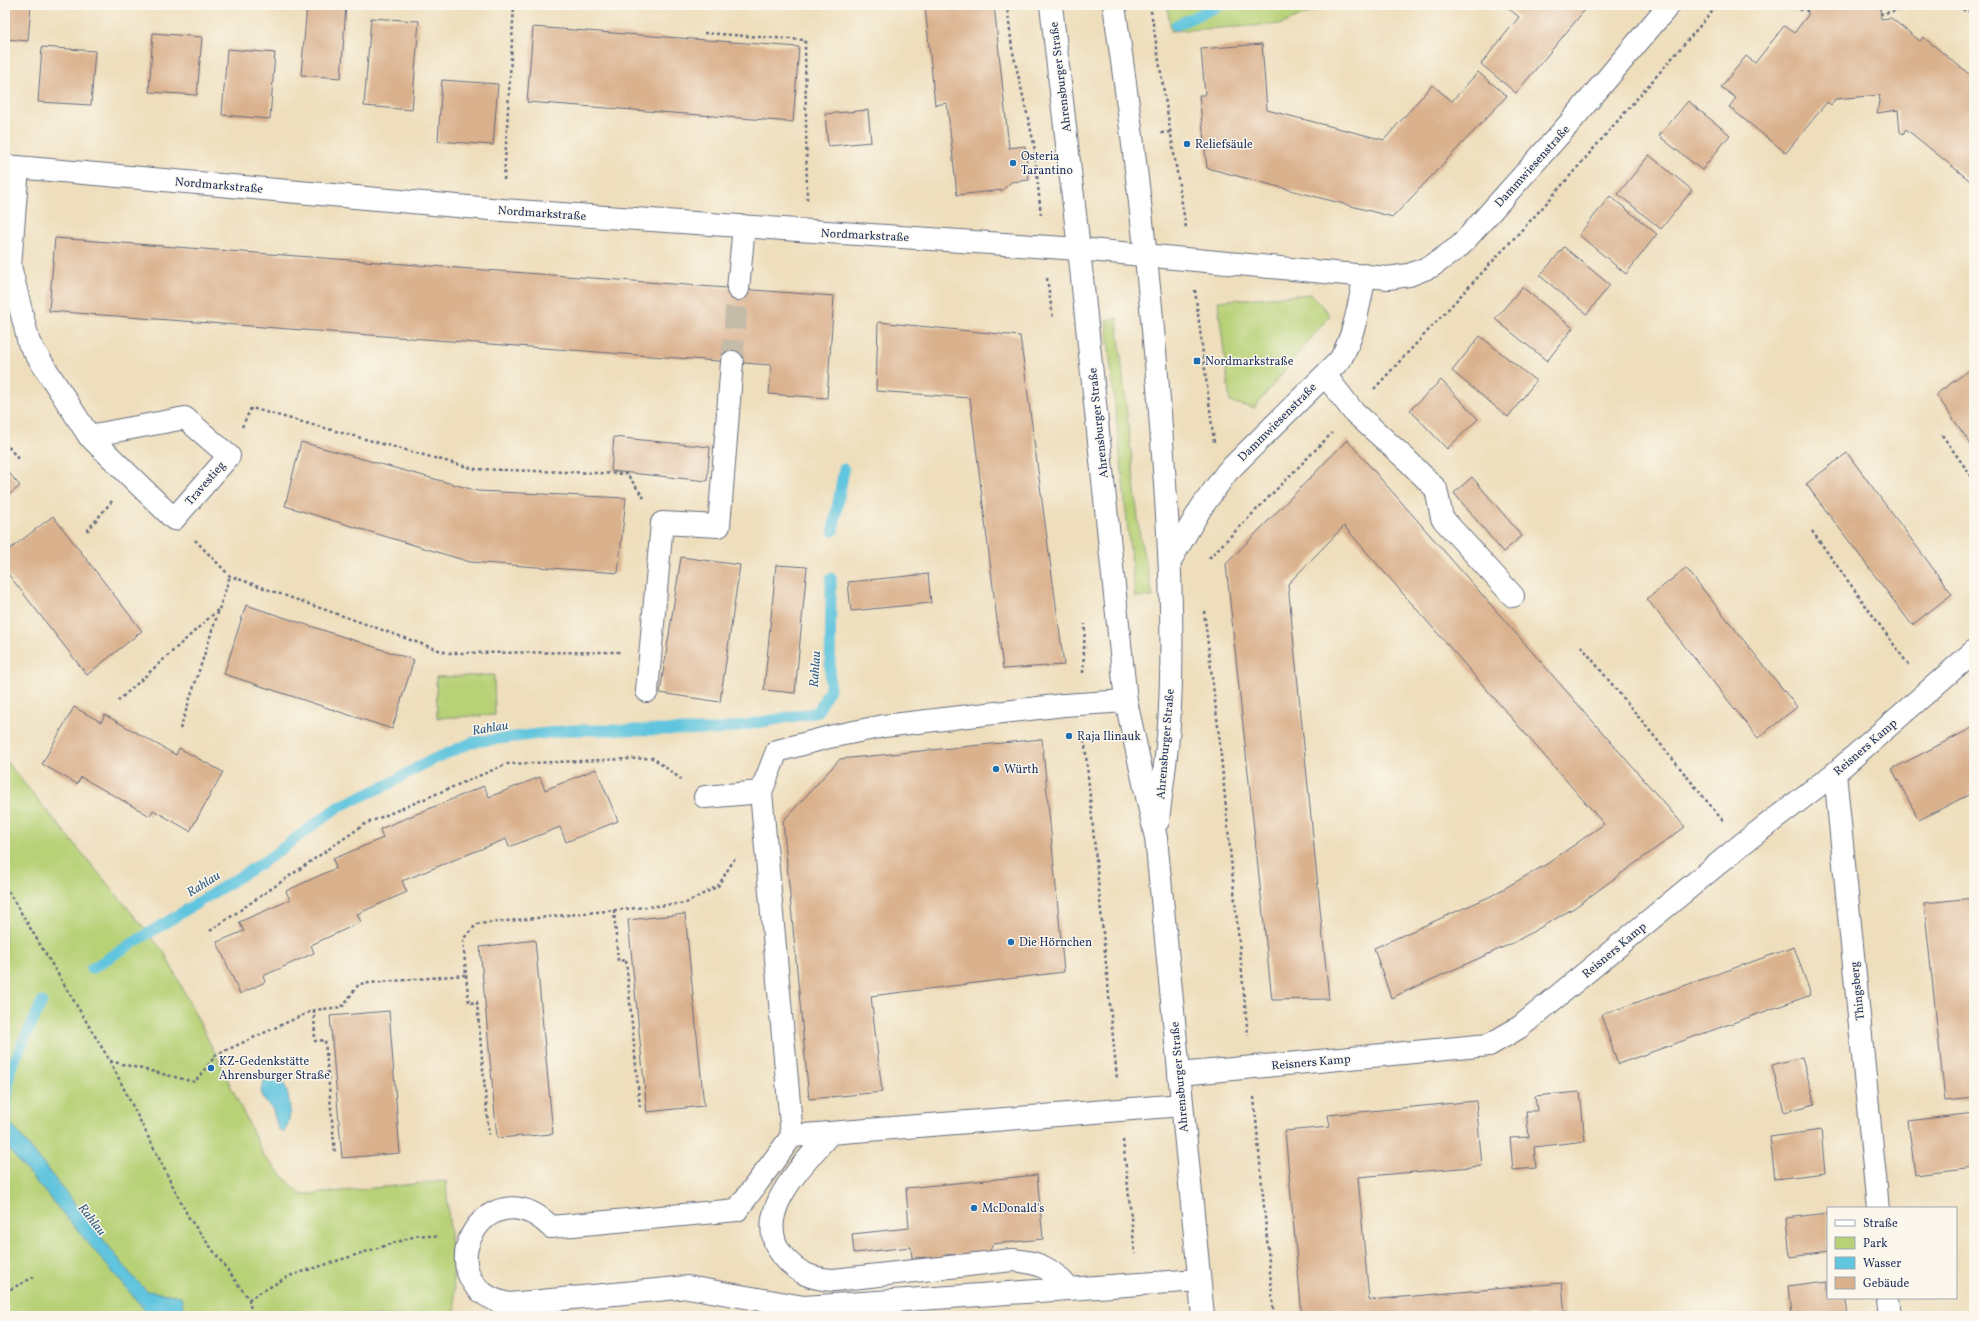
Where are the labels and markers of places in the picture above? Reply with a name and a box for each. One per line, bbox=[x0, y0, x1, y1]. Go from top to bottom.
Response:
place label: Reliefsäule bbox=[1195, 137, 1253, 153]
marker: Reliefsäule bbox=[1182, 139, 1192, 149]
place label: Osteria Tarantino bbox=[1021, 149, 1073, 179]
marker: Osteria Tarantino bbox=[1008, 158, 1018, 168]
place label: Nordmarkstraße bbox=[1205, 354, 1294, 370]
marker: Nordmarkstraße bbox=[1192, 356, 1202, 366]
place label: Raja Ilinauk bbox=[1077, 729, 1141, 745]
marker: Raja Ilinauk bbox=[1064, 731, 1074, 741]
place label: Würth bbox=[1004, 762, 1039, 778]
marker: Würth bbox=[991, 764, 1001, 774]
place label: Die Hörnchen bbox=[1019, 935, 1092, 951]
marker: Die Hörnchen bbox=[1006, 937, 1016, 947]
place label: KZ-Gedenkstätte Ahrensburger Straße bbox=[219, 1054, 330, 1084]
marker: KZ-Gedenkstätte Ahrensburger Straße bbox=[206, 1063, 216, 1073]
place label: McDonald's bbox=[982, 1201, 1044, 1217]
marker: McDonald's bbox=[969, 1203, 979, 1213]

